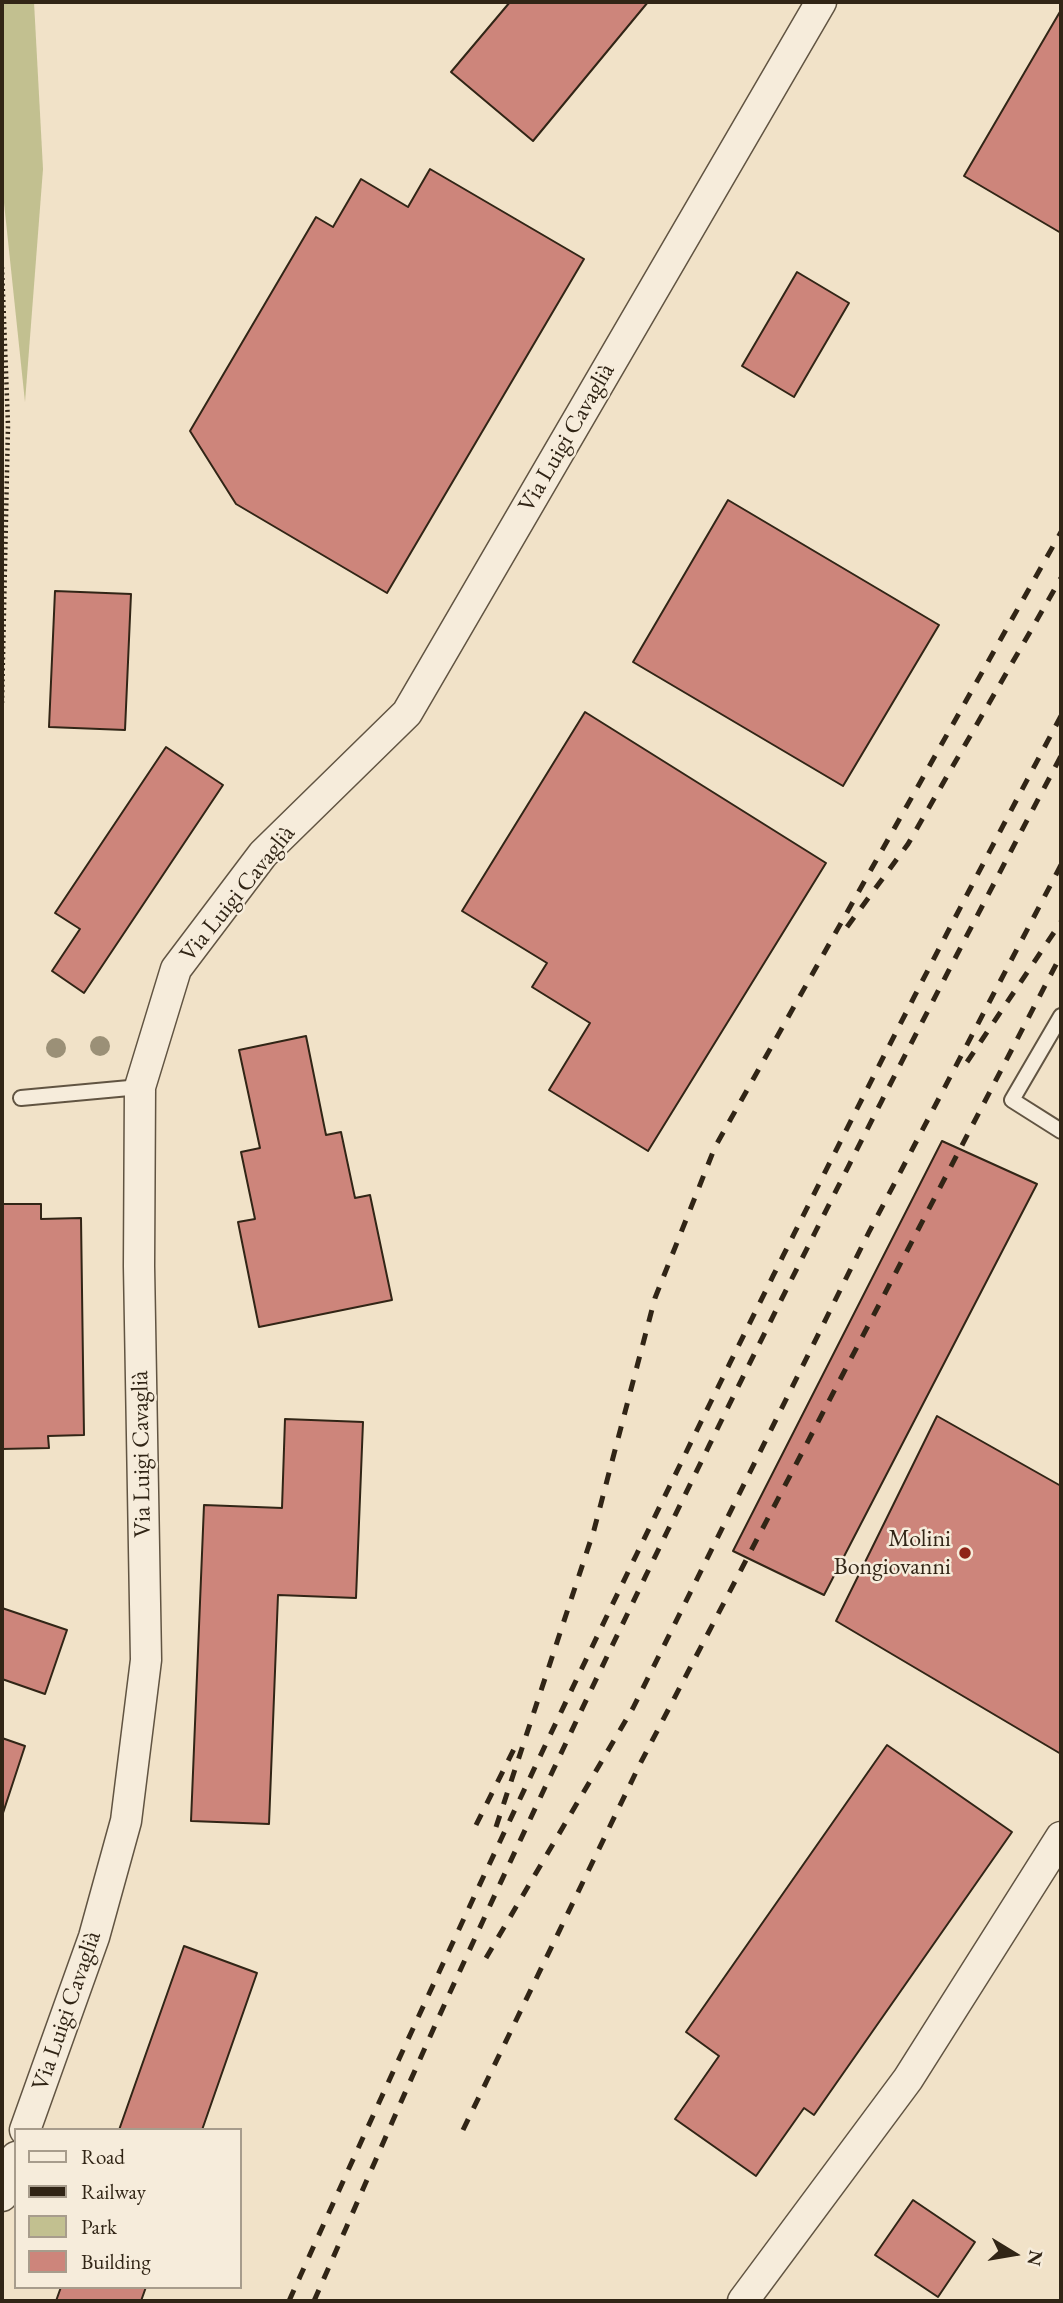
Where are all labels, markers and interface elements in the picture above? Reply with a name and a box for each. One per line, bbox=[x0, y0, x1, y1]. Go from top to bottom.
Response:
street label: Via Luigi Cavaglià bbox=[513, 358, 621, 518]
street label: Via Luigi Cavaglià bbox=[174, 820, 302, 968]
street label: Via Luigi Cavaglià bbox=[126, 1370, 158, 1538]
place label: Molini Bongiovanni bbox=[834, 1525, 951, 1581]
marker: Molini Bongiovanni bbox=[957, 1545, 973, 1561]
street label: Via Luigi Cavaglià bbox=[26, 1927, 108, 2095]
legend bbox=[14, 2128, 242, 2289]
text: Road bbox=[81, 2143, 125, 2170]
text: Railway bbox=[81, 2178, 146, 2205]
text: Park bbox=[81, 2213, 117, 2240]
north arrow bbox=[979, 2219, 1049, 2289]
text: Building bbox=[81, 2248, 151, 2275]
text: N bbox=[1021, 2248, 1049, 2268]

